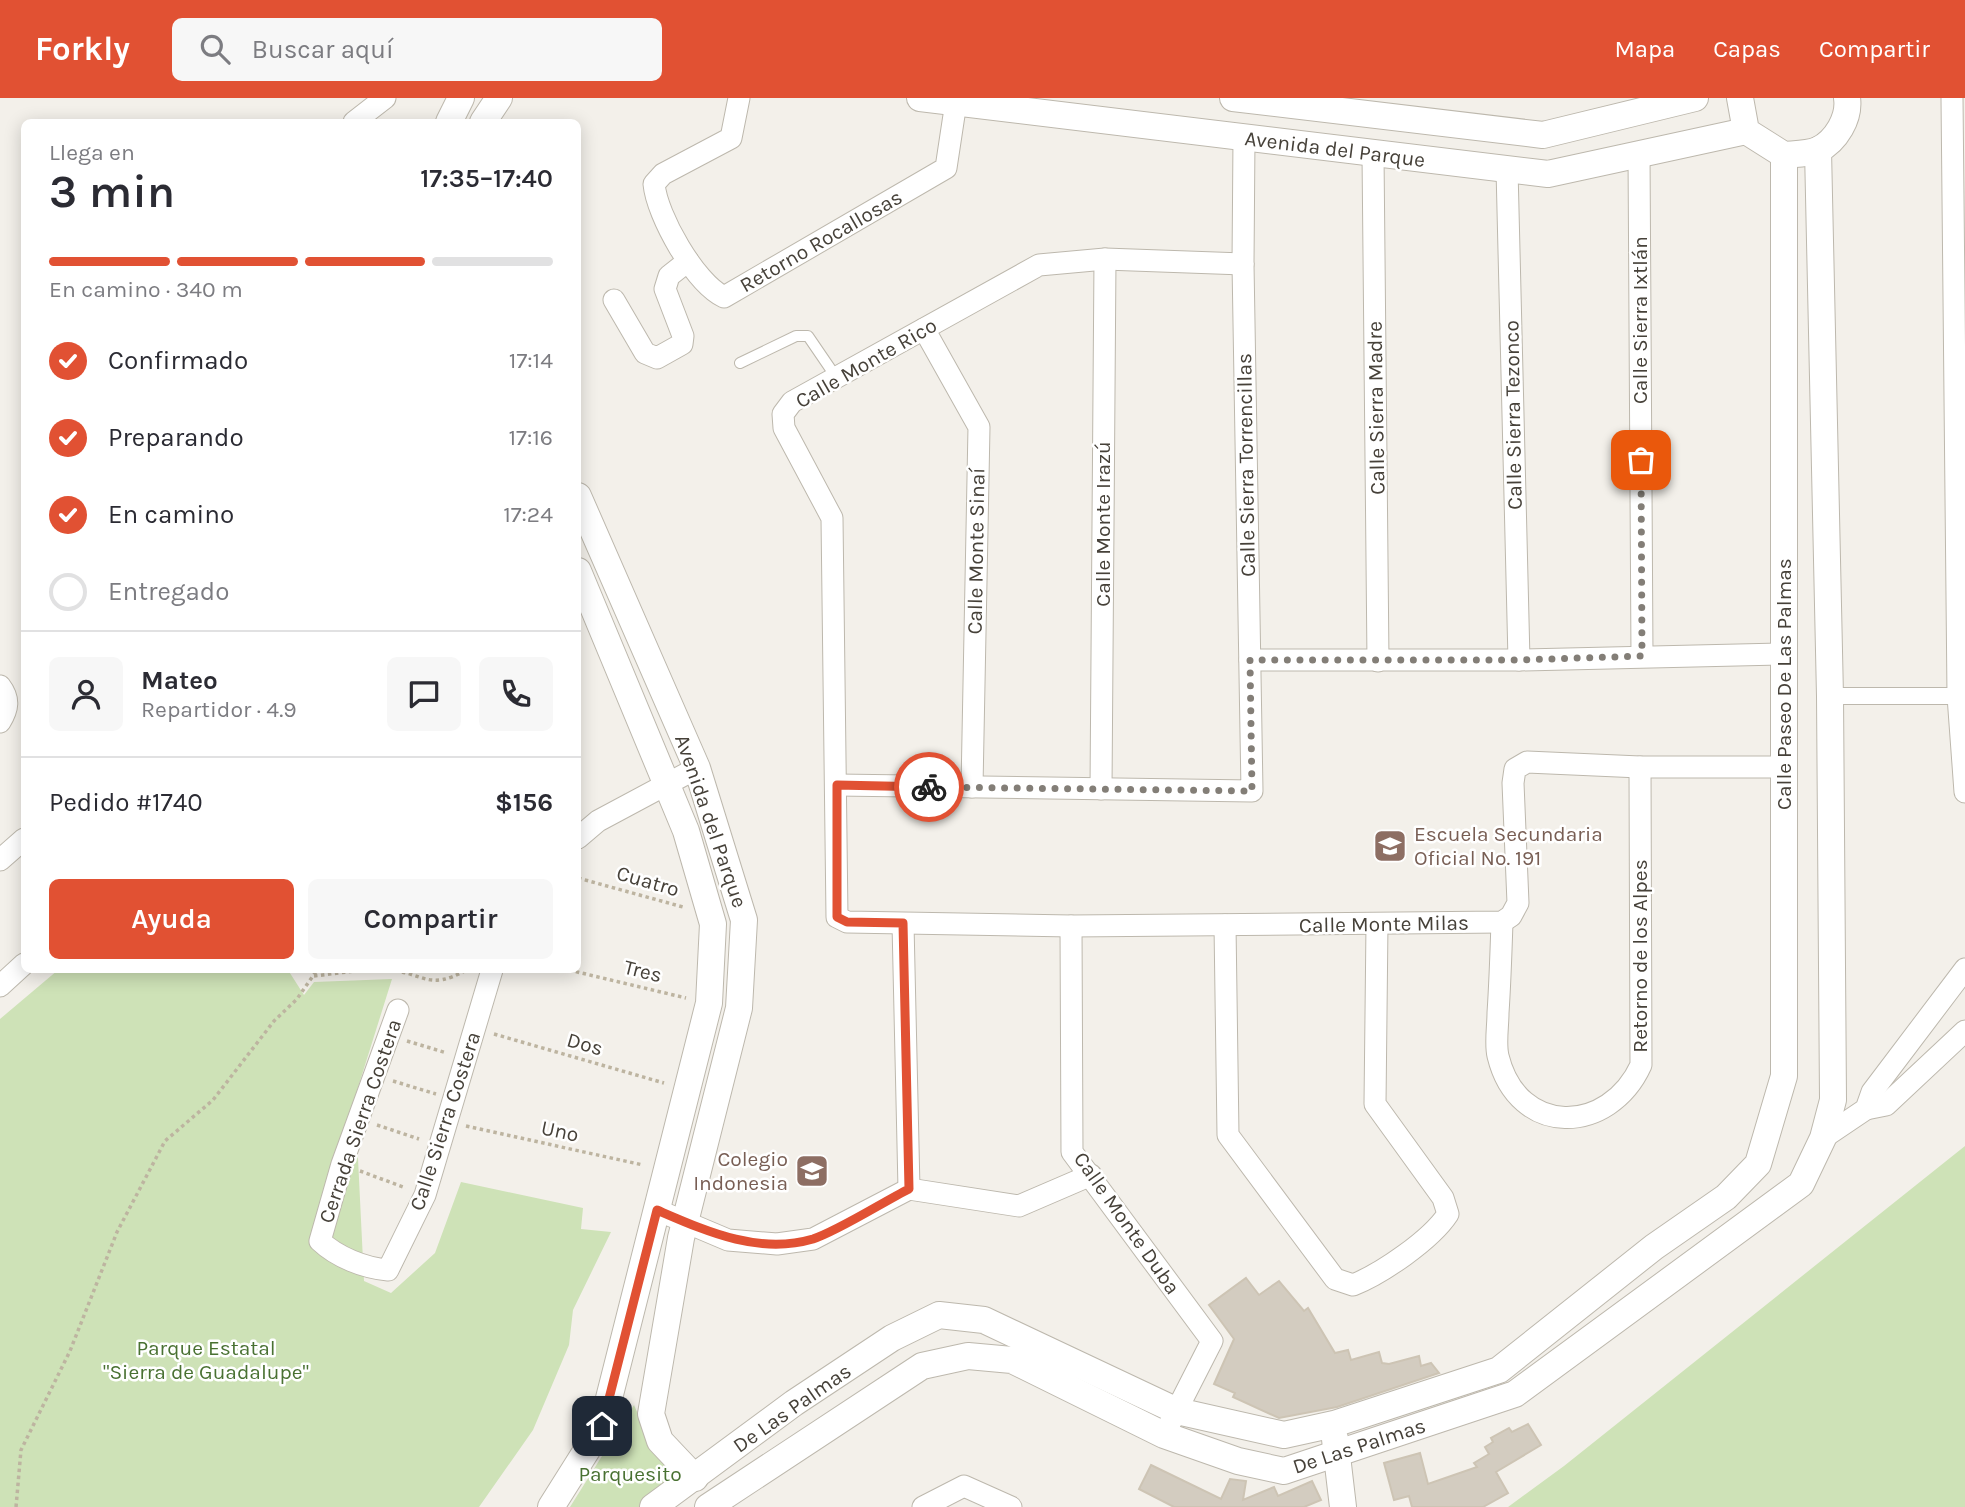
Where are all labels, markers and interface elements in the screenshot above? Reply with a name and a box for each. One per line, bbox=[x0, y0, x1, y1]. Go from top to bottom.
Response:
search box bbox=[172, 18, 662, 81]
text: Forkly bbox=[35, 30, 130, 68]
icon: search bbox=[196, 30, 234, 68]
text: Buscar aquí bbox=[252, 34, 394, 65]
text: Mapa bbox=[1614, 35, 1675, 63]
text: Capas bbox=[1713, 35, 1781, 63]
text: Compartir bbox=[1819, 35, 1930, 63]
street label: Avenida del Parque bbox=[1243, 126, 1427, 172]
text: Llega en bbox=[49, 139, 135, 166]
text: 17:35–17:40 bbox=[420, 163, 553, 194]
text: 3 min bbox=[49, 165, 175, 219]
street label: Retorno Rocallosas bbox=[736, 185, 906, 297]
street label: Calle Sierra Ixtlán bbox=[1628, 236, 1652, 404]
text: En camino · 340 m bbox=[49, 276, 243, 303]
street label: Calle Monte Rico bbox=[791, 313, 941, 413]
street label: Calle Sierra Tezonco bbox=[1499, 320, 1527, 510]
street label: Calle Sierra Madre bbox=[1362, 321, 1390, 495]
icon: check bbox=[49, 342, 87, 380]
text: Confirmado bbox=[108, 345, 248, 376]
text: 17:14 bbox=[509, 347, 553, 374]
street label: Calle Sierra Torrencillas bbox=[1232, 353, 1260, 577]
icon: check bbox=[49, 419, 87, 457]
text: Preparando bbox=[108, 422, 244, 453]
text: 17:16 bbox=[509, 424, 553, 451]
pin bbox=[1611, 430, 1671, 490]
street label: Calle Monte Irazú bbox=[1091, 441, 1115, 607]
icon: bag bbox=[1622, 441, 1660, 479]
street label: Calle Monte Sinaí bbox=[963, 467, 989, 635]
icon: check bbox=[49, 496, 87, 534]
text: En camino bbox=[108, 499, 234, 530]
text: 17:24 bbox=[503, 501, 553, 528]
street label: Calle Paseo De Las Palmas bbox=[1772, 558, 1796, 810]
text: Entregado bbox=[108, 576, 229, 607]
button: person bbox=[49, 657, 123, 731]
button: chat bbox=[387, 657, 461, 731]
button: phone bbox=[479, 657, 553, 731]
text: Mateo bbox=[141, 665, 218, 696]
text: Repartidor · 4.9 bbox=[141, 696, 297, 723]
street label: Avenida del Parque bbox=[670, 731, 752, 911]
courier bbox=[894, 752, 964, 822]
icon: bike bbox=[910, 768, 948, 806]
text: Pedido #1740 bbox=[49, 787, 203, 818]
text: $156 bbox=[495, 787, 553, 818]
place label: Escuela Secundaria Oficial No. 191 bbox=[1414, 822, 1603, 870]
school or university icon: Escuela Secundaria Oficial No. 191 bbox=[1371, 827, 1409, 865]
street label: Retorno de los Alpes bbox=[1628, 859, 1652, 1053]
street label: Cuatro bbox=[614, 861, 682, 901]
button: Ayuda bbox=[49, 879, 294, 959]
button: Compartir bbox=[308, 879, 553, 959]
street label: Calle Monte Milas bbox=[1299, 911, 1469, 937]
street label: Tres bbox=[621, 955, 665, 987]
street label: Cerrada Sierra Costera bbox=[314, 1016, 406, 1226]
street label: Dos bbox=[564, 1027, 606, 1061]
street label: Calle Sierra Costera bbox=[405, 1029, 485, 1213]
street label: Uno bbox=[539, 1115, 581, 1147]
place label: Colegio Indonesia bbox=[693, 1147, 788, 1195]
street label: Calle Monte Duba bbox=[1069, 1147, 1185, 1299]
school or university icon: Colegio Indonesia bbox=[793, 1152, 831, 1190]
park label: Parque Estatal "Sierra de Guadalupe" bbox=[103, 1336, 309, 1384]
street label: De Las Palmas bbox=[728, 1358, 856, 1458]
pin bbox=[572, 1396, 632, 1456]
icon: home bbox=[583, 1407, 621, 1445]
street label: De Las Palmas bbox=[1290, 1413, 1428, 1479]
park label: Parquesito bbox=[578, 1462, 682, 1486]

